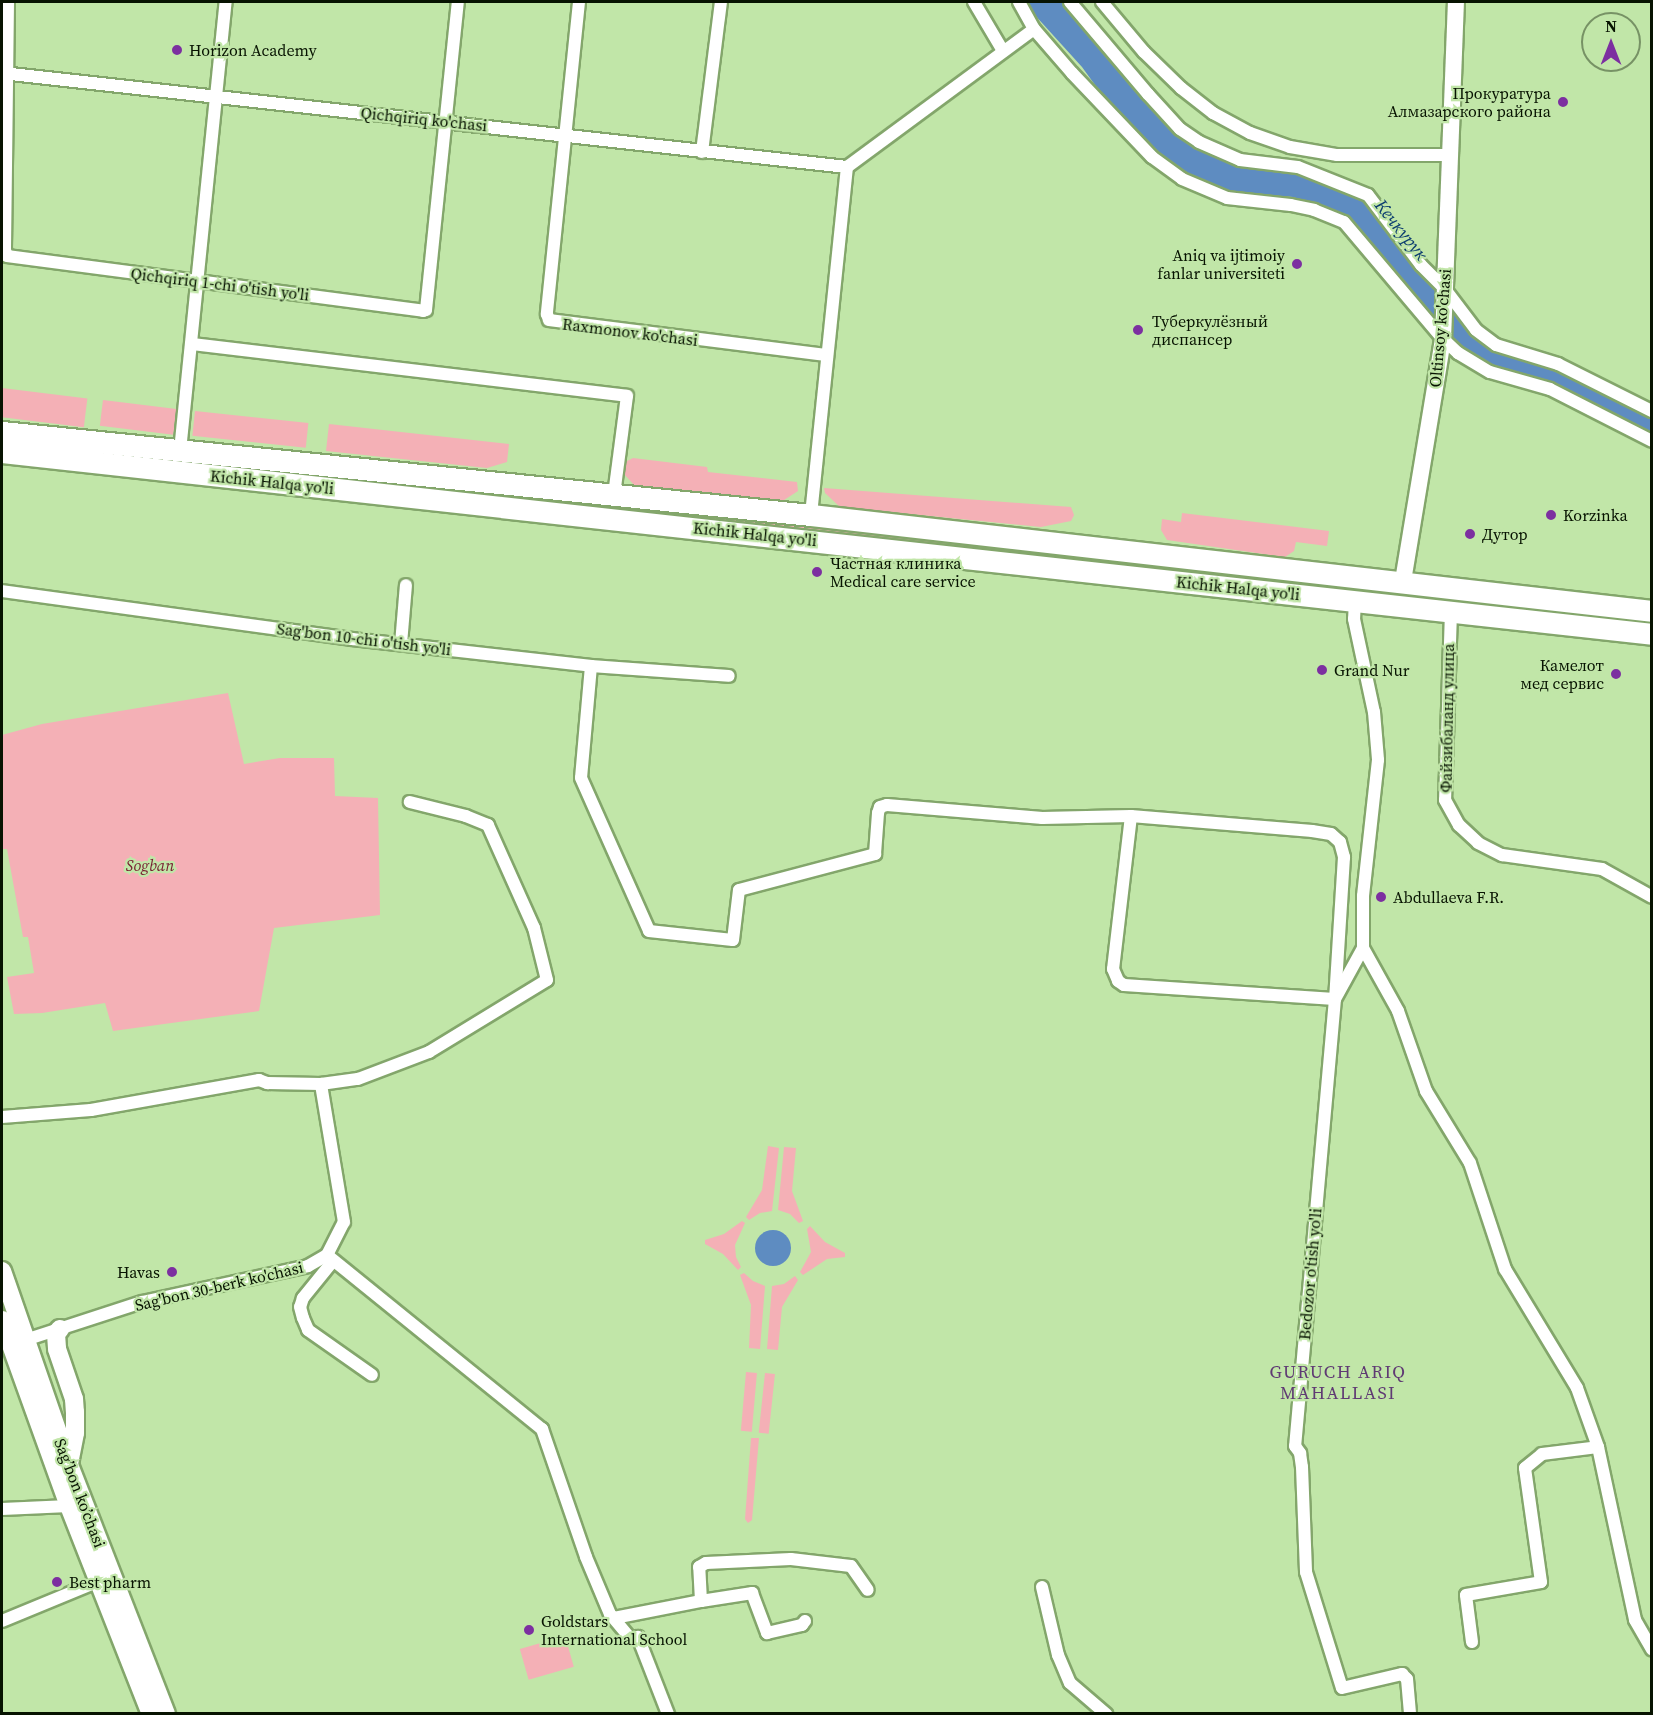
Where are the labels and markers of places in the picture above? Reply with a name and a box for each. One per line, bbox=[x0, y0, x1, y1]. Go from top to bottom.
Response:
place label: Horizon Academy bbox=[189, 40, 317, 60]
marker: Horizon Academy bbox=[170, 43, 184, 57]
place label: Прокуратура Алмазарского района bbox=[1388, 83, 1551, 121]
marker: Прокуратура Алмазарского района bbox=[1556, 95, 1570, 109]
place label: Aniq va ijtimoiy fanlar universiteti bbox=[1157, 245, 1285, 283]
marker: Aniq va ijtimoiy fanlar universiteti bbox=[1290, 257, 1304, 271]
place label: Туберкулёзный диспансер bbox=[1152, 311, 1268, 349]
marker: Туберкулёзный диспансер bbox=[1129, 321, 1147, 339]
place label: Korzinka bbox=[1563, 505, 1628, 525]
marker: Korzinka bbox=[1544, 508, 1558, 522]
place label: Дутор bbox=[1482, 524, 1528, 544]
marker: Дутор bbox=[1463, 527, 1477, 541]
place label: Частная клиника Medical care service bbox=[830, 553, 976, 591]
marker: Частная клиника Medical care service bbox=[808, 563, 826, 581]
place label: Камелот мед сервис bbox=[1520, 655, 1604, 693]
place label: Grand Nur bbox=[1334, 660, 1410, 680]
marker: Grand Nur bbox=[1315, 663, 1329, 677]
marker: Камелот мед сервис bbox=[1609, 667, 1623, 681]
place label: Abdullaeva F.R. bbox=[1393, 887, 1504, 907]
marker: Abdullaeva F.R. bbox=[1374, 890, 1388, 904]
place label: Havas bbox=[117, 1262, 160, 1282]
marker: Havas bbox=[165, 1265, 179, 1279]
place label: Best pharm bbox=[69, 1572, 151, 1592]
marker: Best pharm bbox=[50, 1575, 64, 1589]
place label: Goldstars International School bbox=[541, 1611, 687, 1649]
marker: Goldstars International School bbox=[522, 1623, 536, 1637]

